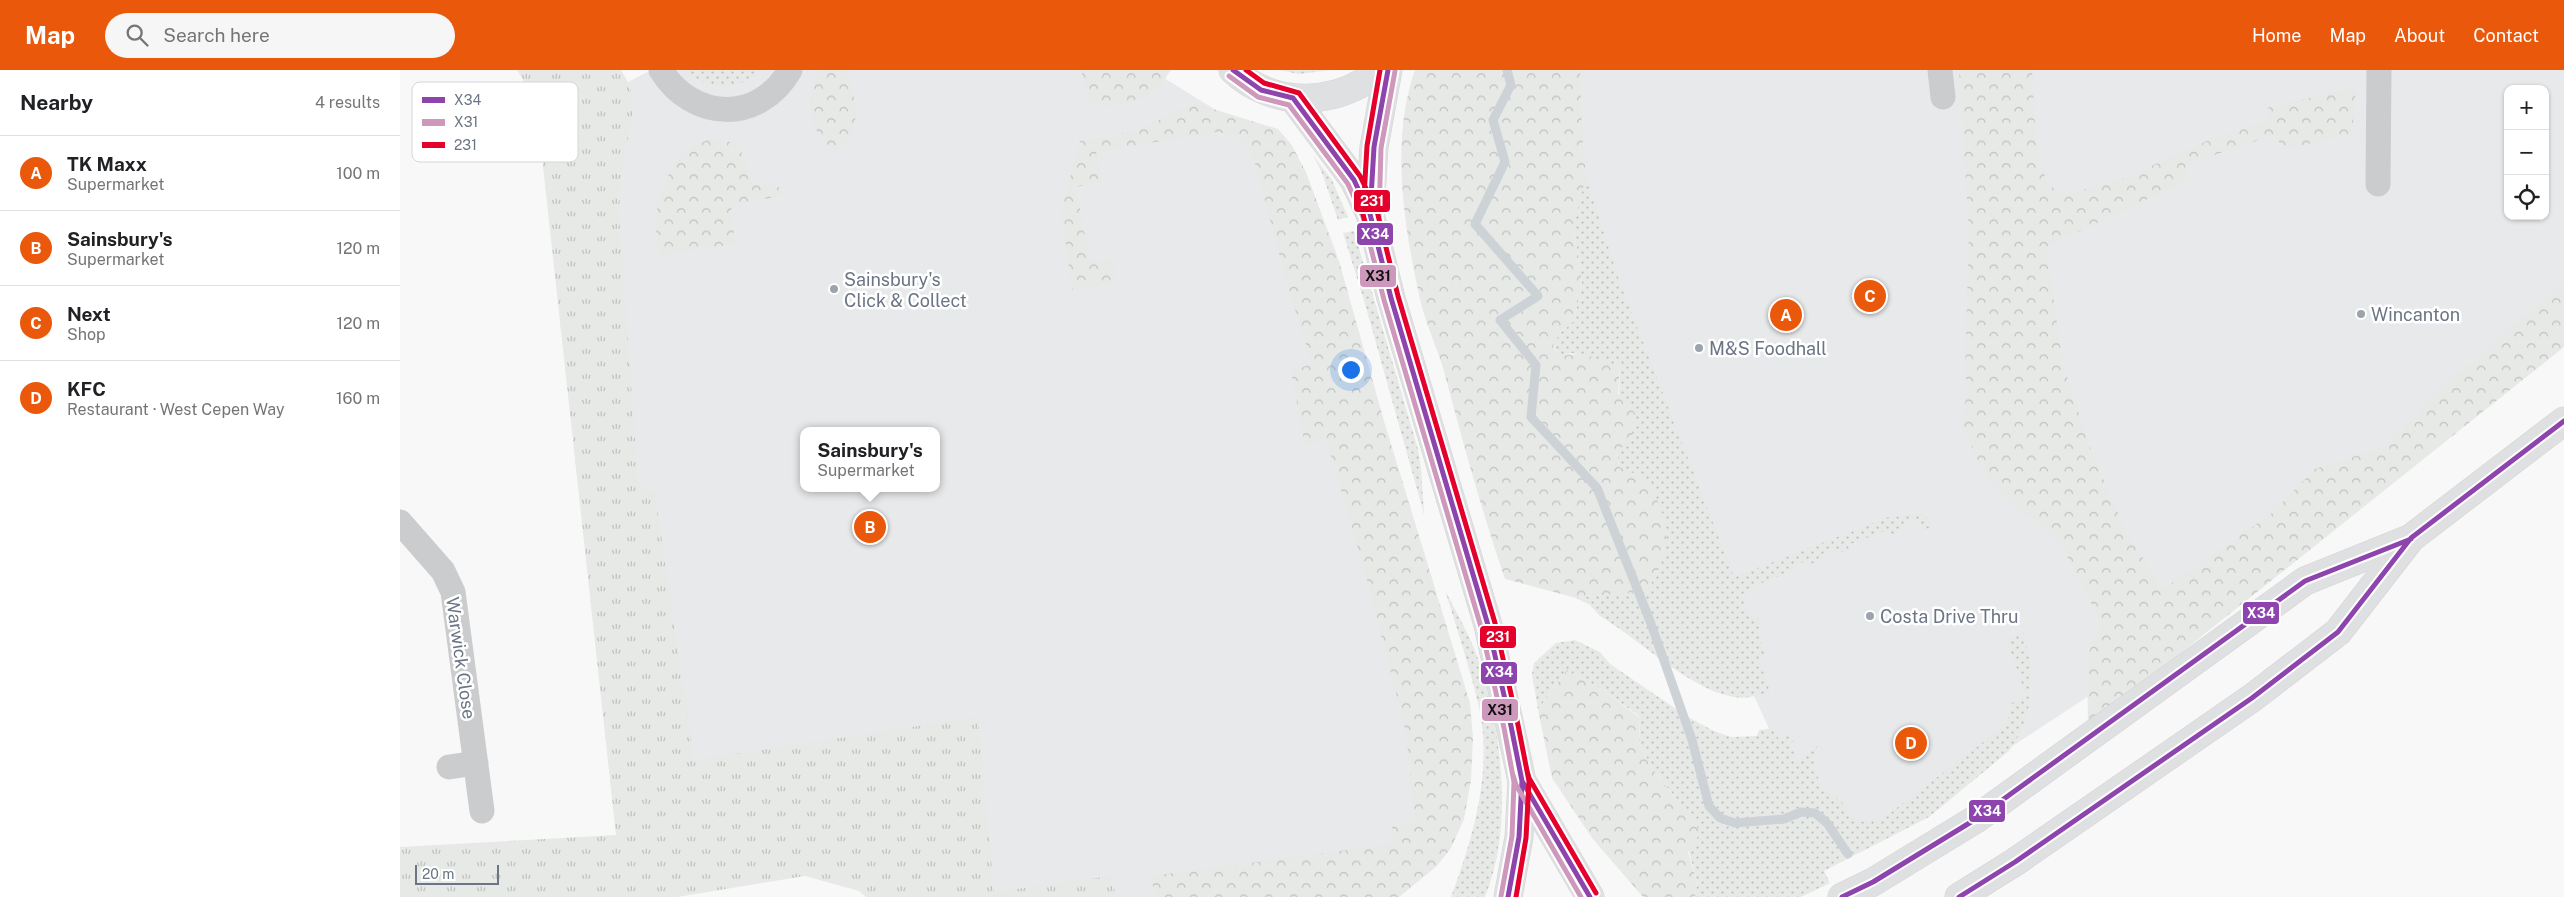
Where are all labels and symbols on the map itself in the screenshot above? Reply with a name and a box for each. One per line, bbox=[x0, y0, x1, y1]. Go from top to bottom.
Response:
legend bbox=[412, 82, 578, 162]
text: X34 bbox=[454, 92, 481, 108]
text: X31 bbox=[454, 114, 478, 130]
text: 231 bbox=[454, 137, 477, 153]
line badge: 231 bbox=[1353, 189, 1391, 213]
text: 231 bbox=[1360, 193, 1384, 209]
line badge: X34 bbox=[1356, 222, 1394, 246]
text: X34 bbox=[1361, 226, 1389, 242]
line badge: X31 bbox=[1359, 264, 1397, 288]
text: X31 bbox=[1365, 268, 1391, 284]
place label: Sainsbury's Click & Collect bbox=[844, 269, 967, 311]
pin: C bbox=[1854, 277, 1886, 315]
marker: Sainsbury's Click & Collect bbox=[828, 283, 840, 295]
pin: A bbox=[1770, 296, 1802, 334]
place label: Wincanton bbox=[2371, 304, 2460, 325]
marker: Wincanton bbox=[2355, 308, 2367, 320]
place label: M&S Foodhall bbox=[1709, 338, 1827, 359]
marker: M&S Foodhall bbox=[1693, 342, 1705, 354]
your location bbox=[1338, 357, 1364, 383]
pin: B bbox=[854, 508, 886, 546]
street label: Warwick Close bbox=[442, 596, 480, 720]
line badge: X34 bbox=[2242, 601, 2280, 625]
text: X34 bbox=[2247, 605, 2275, 621]
place label: Costa Drive Thru bbox=[1880, 606, 2019, 627]
marker: Costa Drive Thru bbox=[1864, 610, 1876, 622]
line badge: 231 bbox=[1479, 625, 1517, 649]
text: 231 bbox=[1486, 629, 1510, 645]
line badge: X34 bbox=[1480, 661, 1518, 685]
text: X34 bbox=[1485, 664, 1513, 680]
line badge: X31 bbox=[1481, 698, 1519, 722]
text: X31 bbox=[1487, 702, 1513, 718]
pin: D bbox=[1895, 724, 1927, 762]
line badge: X34 bbox=[1968, 799, 2006, 823]
text: X34 bbox=[1973, 803, 2001, 819]
scale bar bbox=[415, 862, 499, 885]

